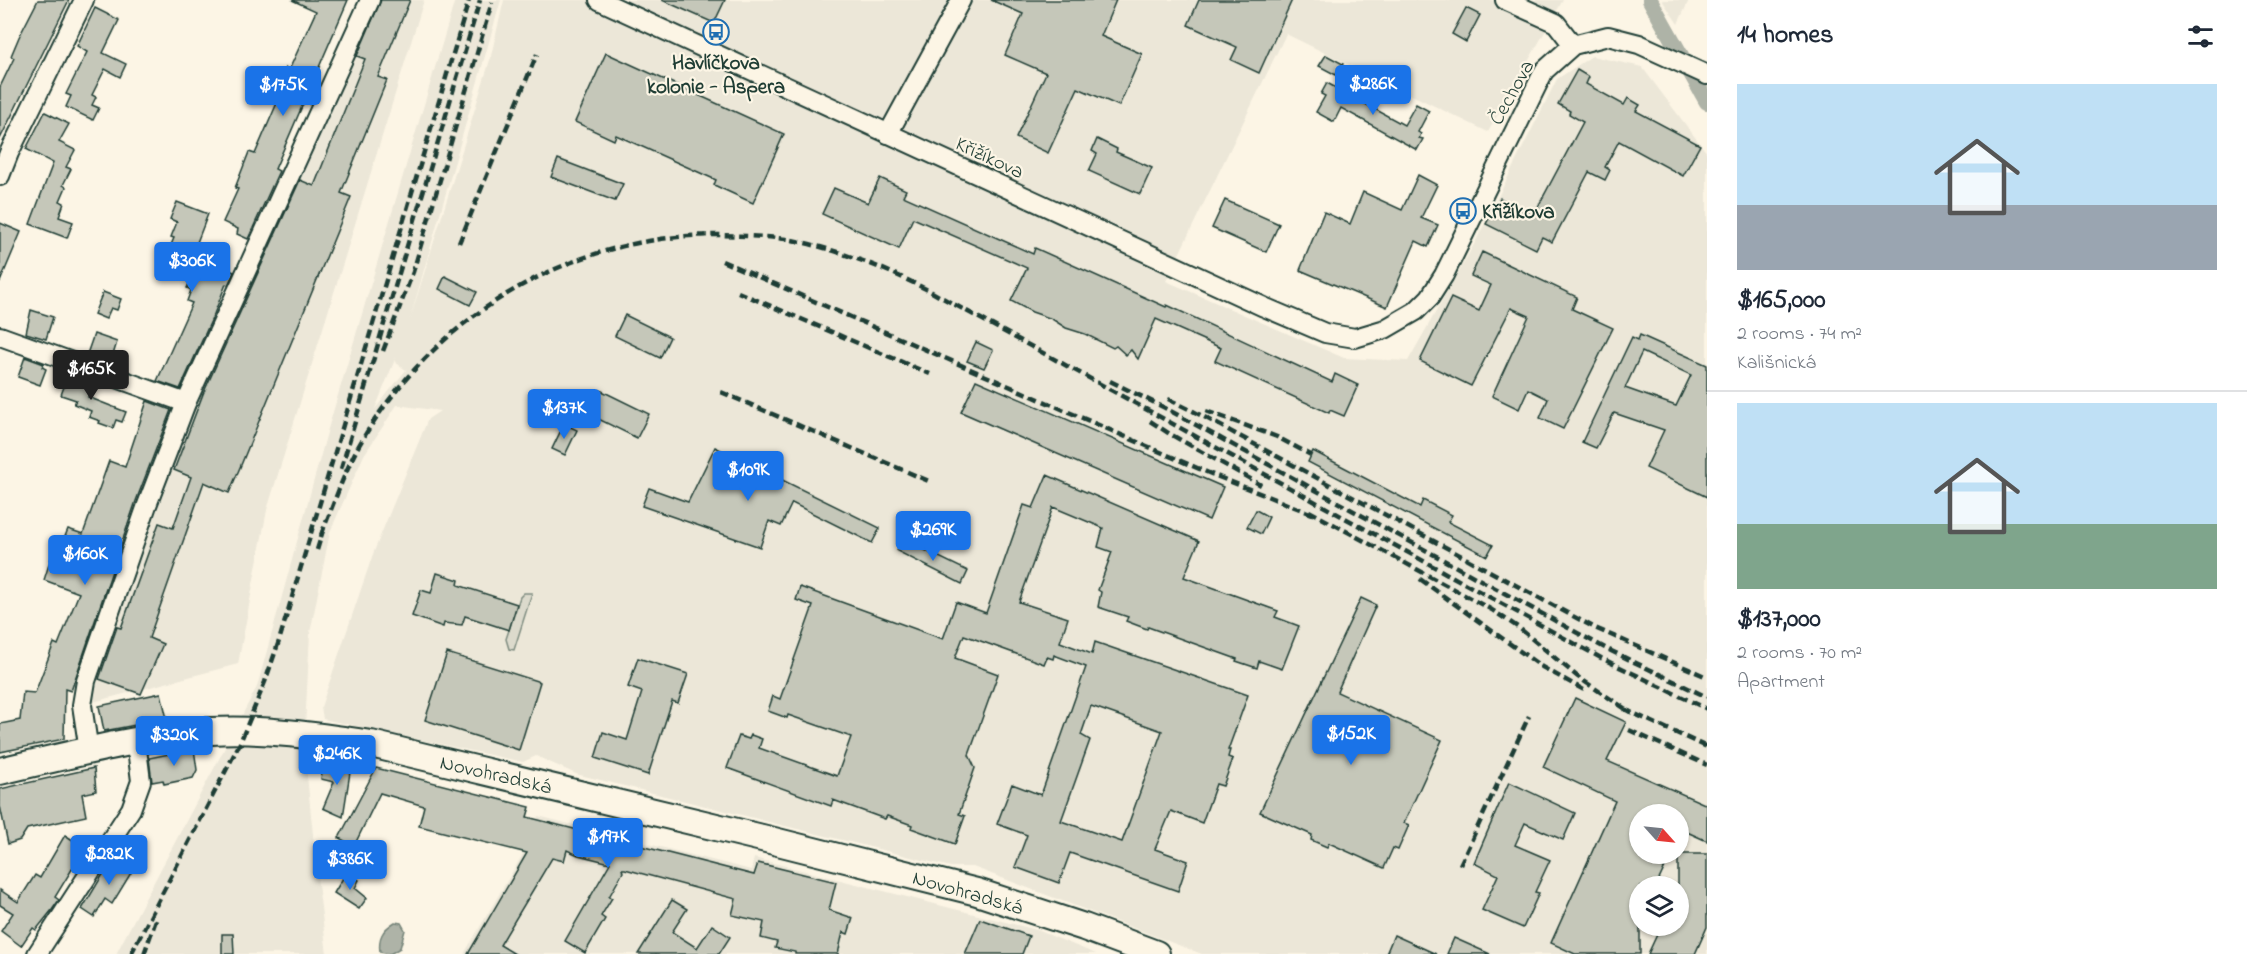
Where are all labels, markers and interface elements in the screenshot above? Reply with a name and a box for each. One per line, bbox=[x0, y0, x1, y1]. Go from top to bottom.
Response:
bus stop icon: Havlíčkova kolonie - Aspera bbox=[701, 17, 731, 47]
text: 14 homes bbox=[1737, 17, 1833, 55]
icon: filters bbox=[2184, 20, 2217, 53]
place label: Havlíčkova kolonie - Aspera bbox=[647, 49, 785, 103]
street label: Čechova bbox=[1483, 55, 1543, 131]
pin: $286K bbox=[1331, 65, 1415, 116]
pin: $175K bbox=[241, 66, 325, 117]
text: $286K bbox=[1349, 70, 1397, 99]
text: $175K bbox=[259, 71, 307, 100]
icon: home bbox=[1923, 123, 2031, 231]
street label: Křižíkova bbox=[950, 130, 1028, 188]
bus stop icon: Křižíkova bbox=[1448, 196, 1478, 226]
place label: Křižíkova bbox=[1482, 198, 1555, 228]
pin: $306K bbox=[150, 242, 234, 293]
text: $306K bbox=[168, 247, 216, 276]
text: $165,000 bbox=[1737, 282, 1825, 320]
text: 2 rooms · 74 m² bbox=[1737, 320, 1862, 349]
text: Kališnická bbox=[1737, 349, 1816, 378]
pin: $165K bbox=[49, 350, 133, 401]
text: $165K bbox=[67, 355, 115, 384]
pin: $137K bbox=[522, 389, 606, 440]
text: $137K bbox=[542, 394, 586, 423]
icon: home bbox=[1923, 442, 2031, 550]
pin: $109K bbox=[706, 451, 790, 502]
text: $109K bbox=[727, 456, 769, 485]
pin: $269K bbox=[891, 511, 975, 562]
text: $269K bbox=[910, 516, 956, 545]
pin: $160K bbox=[43, 535, 127, 586]
text: $160K bbox=[62, 540, 108, 569]
text: $137,000 bbox=[1737, 601, 1821, 639]
text: 2 rooms · 70 m² bbox=[1737, 639, 1862, 668]
text: Apartment bbox=[1737, 668, 1825, 697]
pin: $152K bbox=[1309, 715, 1393, 766]
pin: $320K bbox=[132, 716, 216, 767]
text: $152K bbox=[1326, 720, 1376, 749]
text: $320K bbox=[150, 721, 198, 750]
pin: $246K bbox=[295, 735, 379, 786]
text: $246K bbox=[313, 740, 361, 769]
street label: Novohradská bbox=[437, 749, 555, 803]
north arrow bbox=[1629, 804, 1689, 864]
map controls bbox=[1629, 804, 1689, 936]
pin: $197K bbox=[566, 818, 650, 869]
text: $197K bbox=[587, 823, 629, 852]
pin: $282K bbox=[67, 835, 151, 886]
text: $282K bbox=[84, 840, 134, 869]
pin: $386K bbox=[308, 840, 392, 891]
text: $386K bbox=[327, 845, 373, 874]
street label: Novohradská bbox=[909, 864, 1027, 924]
button: layers bbox=[1629, 876, 1689, 936]

